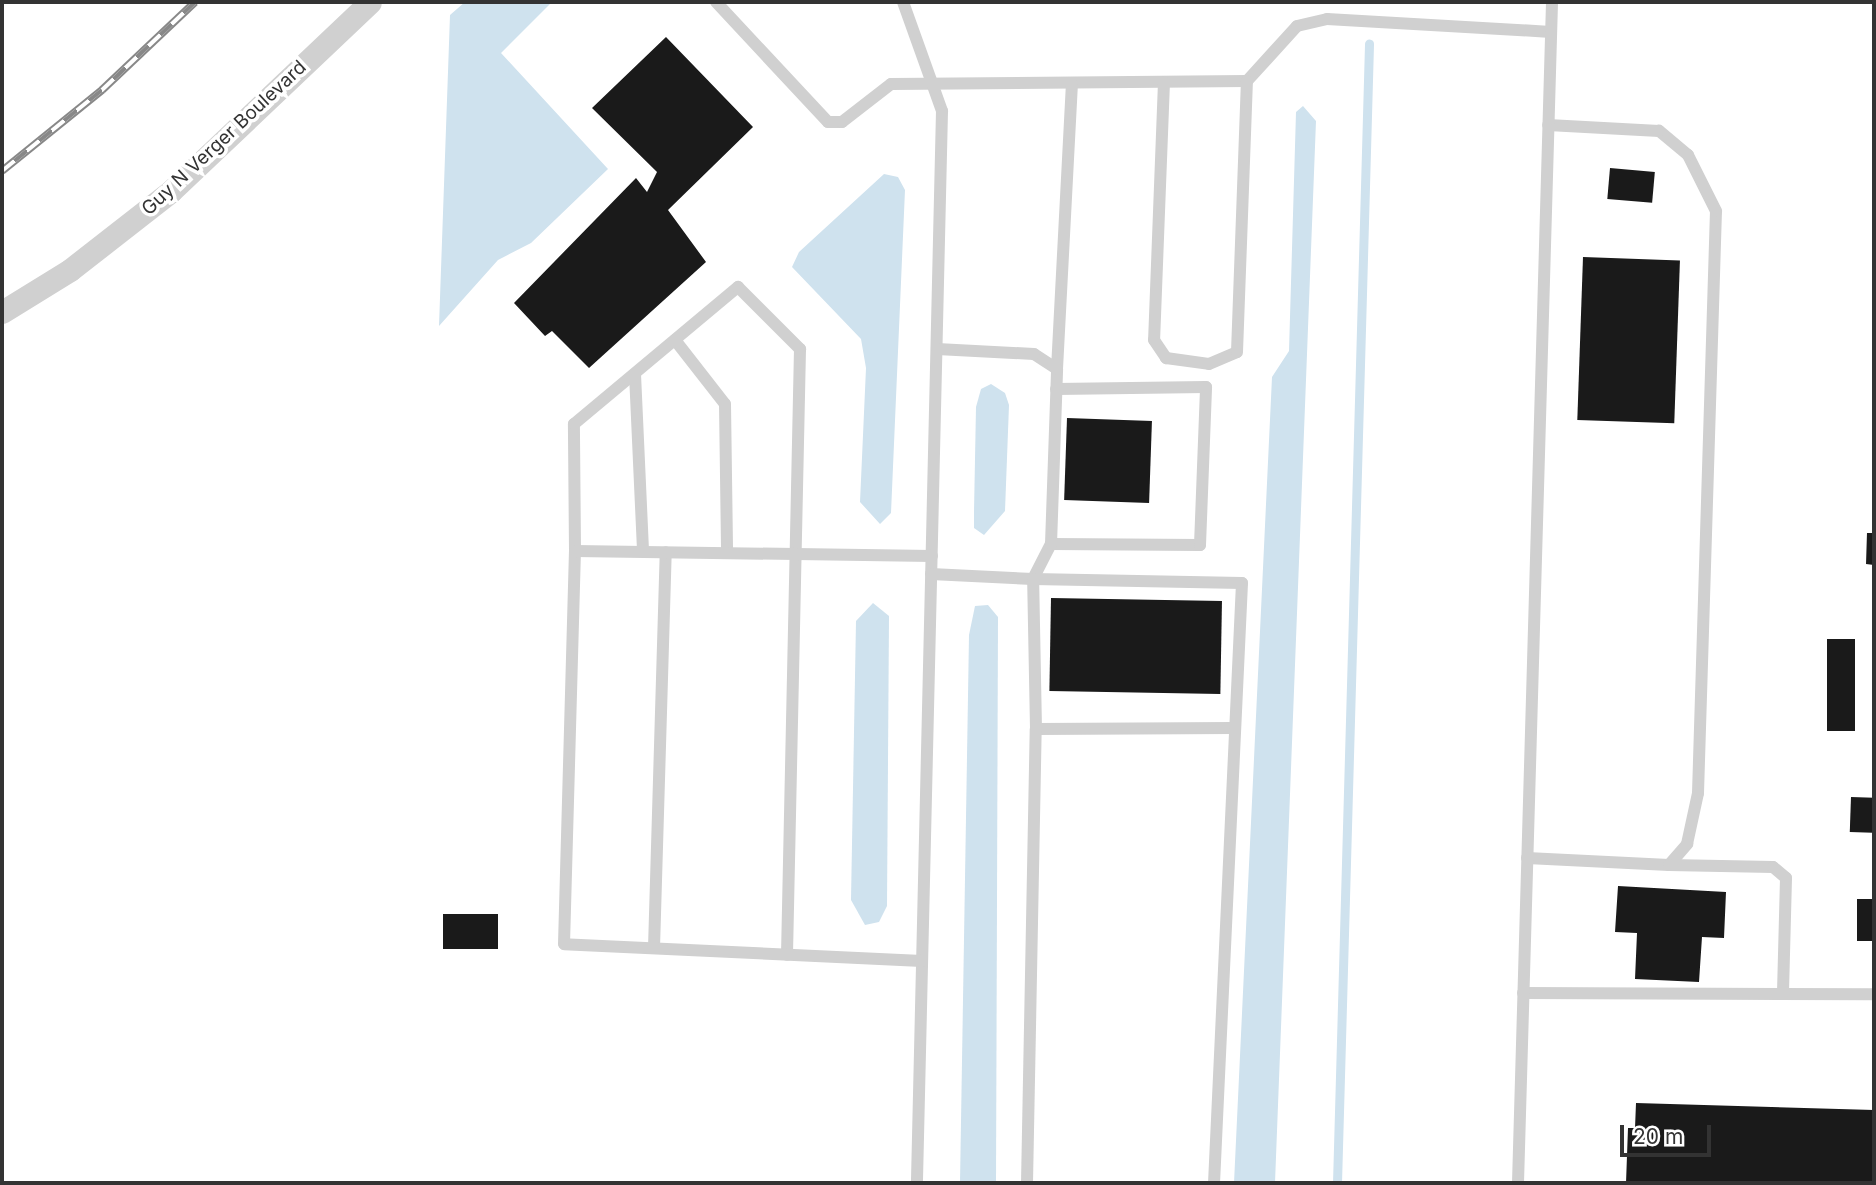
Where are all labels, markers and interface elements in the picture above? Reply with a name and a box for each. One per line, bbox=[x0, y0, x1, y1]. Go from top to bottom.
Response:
street label: Guy N Verger Boulevard bbox=[137, 56, 311, 220]
scale bar bbox=[1624, 1112, 1715, 1156]
text: 20 m bbox=[1633, 1124, 1683, 1149]

